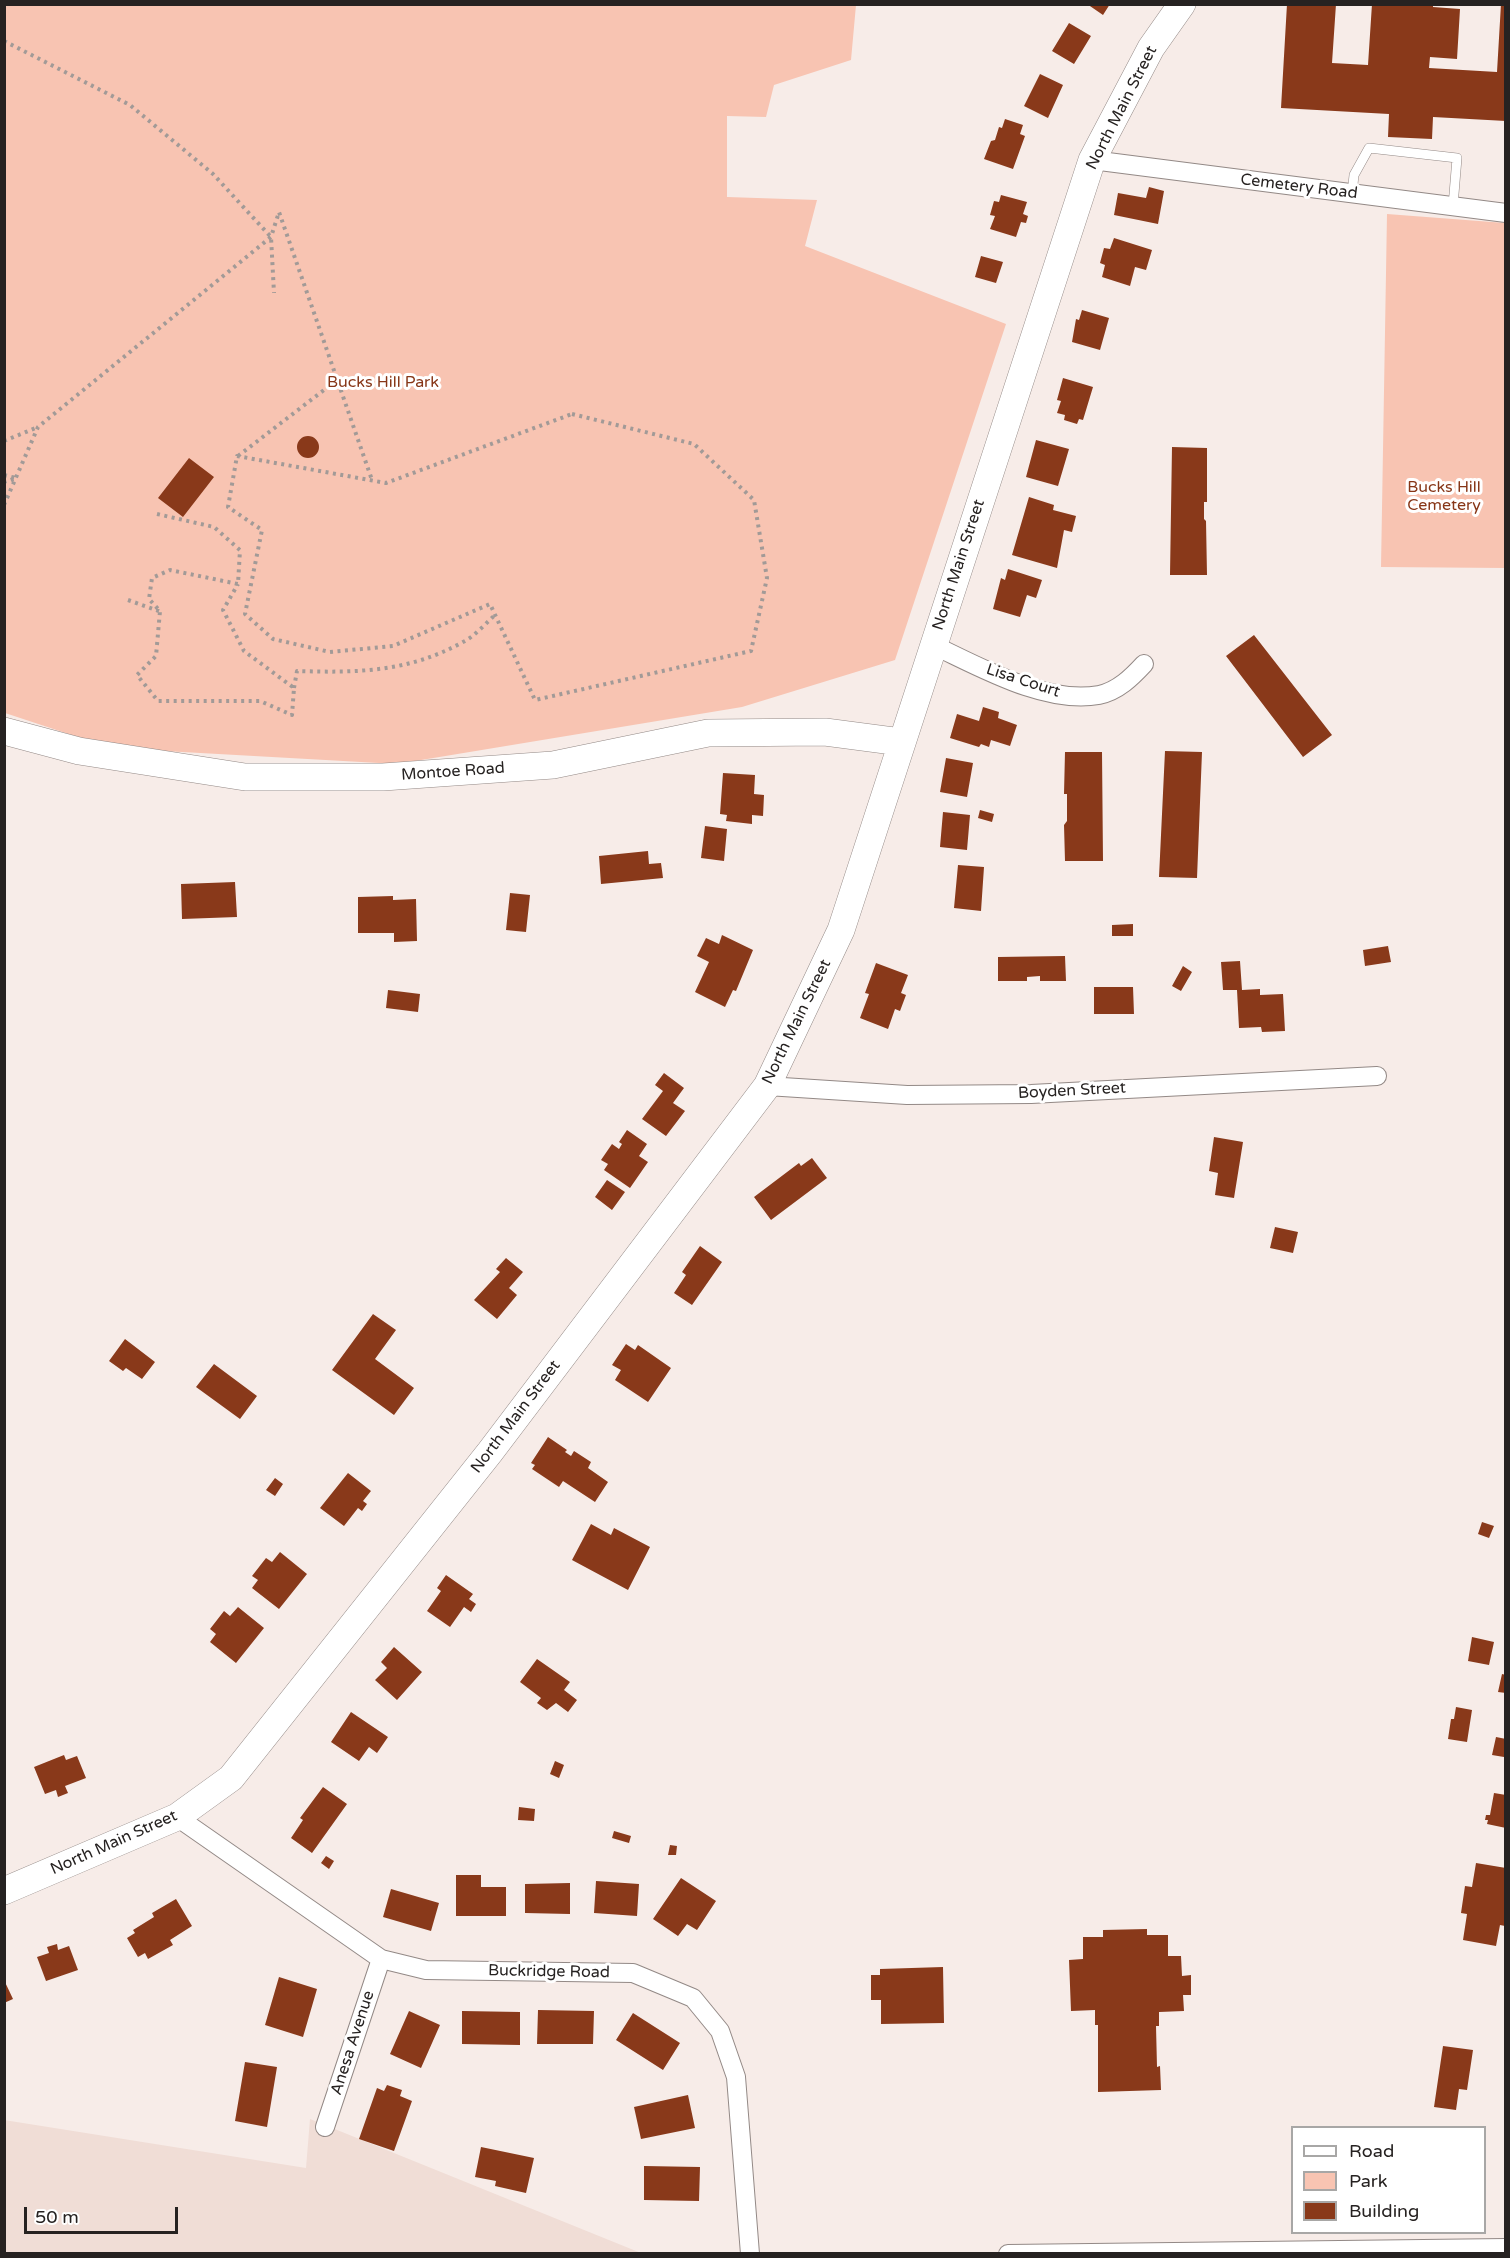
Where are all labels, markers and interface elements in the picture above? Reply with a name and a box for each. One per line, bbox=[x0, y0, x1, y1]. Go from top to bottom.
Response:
street label: North Main Street bbox=[1082, 43, 1162, 173]
street label: Cemetery Road bbox=[1239, 170, 1359, 204]
park label: Bucks Hill Park bbox=[327, 373, 439, 393]
park label: Bucks Hill Cemetery bbox=[1407, 478, 1481, 516]
street label: North Main Street bbox=[929, 497, 989, 633]
street label: Lisa Court bbox=[984, 660, 1062, 702]
street label: Montoe Road bbox=[401, 759, 505, 785]
street label: North Main Street bbox=[758, 956, 836, 1088]
street label: Boyden Street bbox=[1018, 1079, 1126, 1103]
street label: North Main Street bbox=[467, 1357, 565, 1477]
street label: North Main Street bbox=[48, 1806, 180, 1880]
street label: Buckridge Road bbox=[488, 1961, 610, 1983]
street label: Anesa Avenue bbox=[327, 1988, 379, 2098]
legend bbox=[1291, 2126, 1486, 2234]
text: Road bbox=[1349, 2140, 1394, 2162]
text: Park bbox=[1349, 2170, 1387, 2192]
scale bar bbox=[27, 2195, 182, 2233]
text: Building bbox=[1349, 2200, 1419, 2222]
text: 50 m bbox=[35, 2206, 79, 2228]

